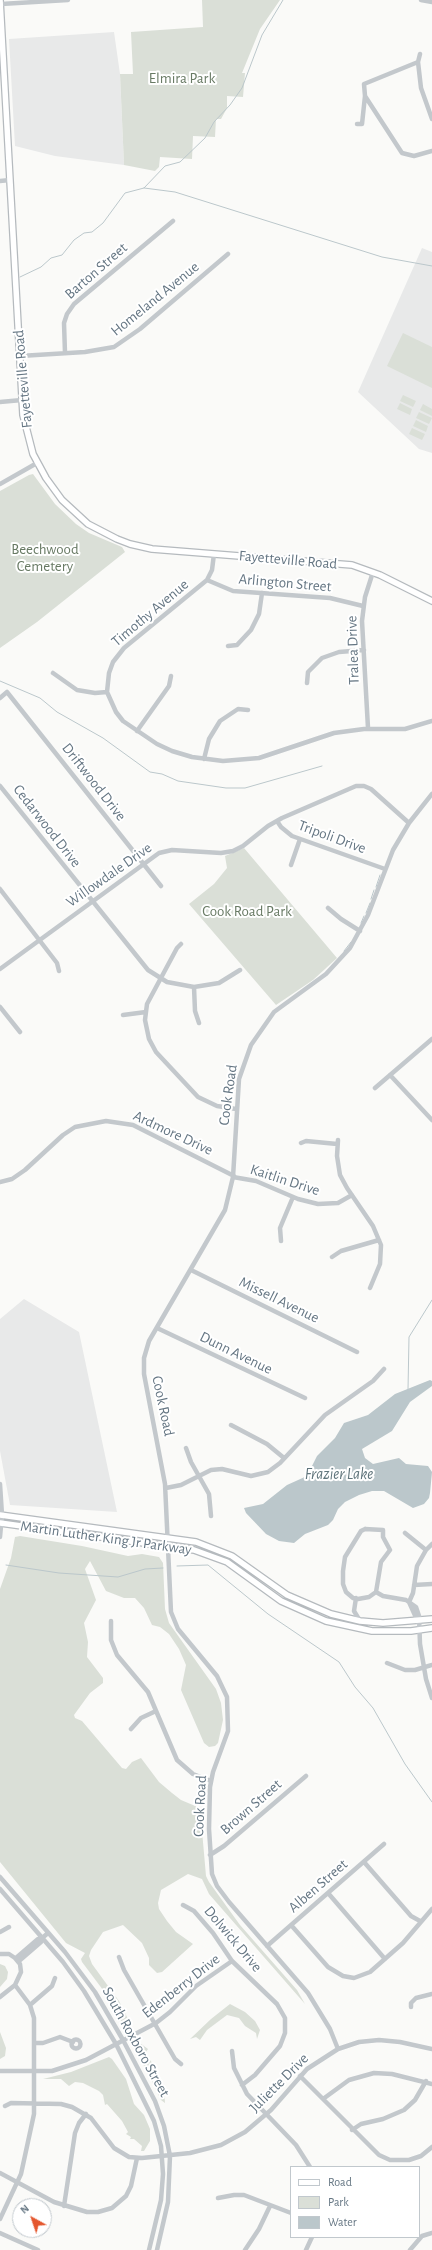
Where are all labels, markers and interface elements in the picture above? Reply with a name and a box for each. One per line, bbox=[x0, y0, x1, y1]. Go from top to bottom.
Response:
park label: Elmira Park bbox=[149, 69, 215, 87]
street label: Barton Street bbox=[61, 239, 131, 303]
street label: Homeland Avenue bbox=[107, 258, 203, 340]
street label: Fayetteville Road bbox=[10, 329, 36, 429]
park label: Beechwood Cemetery bbox=[11, 540, 79, 575]
street label: Fayetteville Road bbox=[238, 547, 338, 573]
street label: Arlington Street bbox=[238, 570, 332, 596]
street label: Timothy Avenue bbox=[108, 575, 192, 651]
street label: Tralea Drive bbox=[343, 615, 363, 685]
street label: Driftwood Drive bbox=[58, 740, 130, 824]
street label: Cedarwood Drive bbox=[9, 781, 85, 871]
street label: Tripoli Drive bbox=[296, 816, 368, 858]
street label: Willowdale Drive bbox=[63, 839, 155, 911]
park label: Cook Road Park bbox=[202, 902, 292, 920]
street label: Cook Road bbox=[215, 1063, 241, 1127]
street label: Ardmore Drive bbox=[130, 1107, 216, 1159]
street label: Kaitlin Drive bbox=[248, 1160, 322, 1200]
street label: Missell Avenue bbox=[236, 1273, 322, 1327]
street label: Dunn Avenue bbox=[197, 1328, 275, 1378]
street label: Cook Road bbox=[148, 1374, 178, 1438]
water label: Frazier Lake bbox=[305, 1464, 373, 1484]
street label: Martin Luther King Jr Parkway bbox=[19, 1517, 193, 1559]
street label: Cook Road bbox=[189, 1775, 211, 1837]
street label: Brown Street bbox=[217, 1775, 285, 1839]
street label: Alben Street bbox=[285, 1855, 351, 1917]
street label: Dolwick Drive bbox=[200, 1902, 266, 1976]
street label: Edenberry Drive bbox=[138, 1950, 224, 2022]
street label: South Roxboro Street bbox=[98, 1984, 174, 2100]
street label: Juliette Drive bbox=[246, 2050, 312, 2116]
legend bbox=[290, 2166, 420, 2238]
text: Road bbox=[328, 2176, 352, 2188]
text: Park bbox=[328, 2196, 349, 2208]
north arrow bbox=[12, 2198, 52, 2238]
text: N bbox=[18, 2203, 31, 2216]
text: Water bbox=[328, 2216, 357, 2228]

